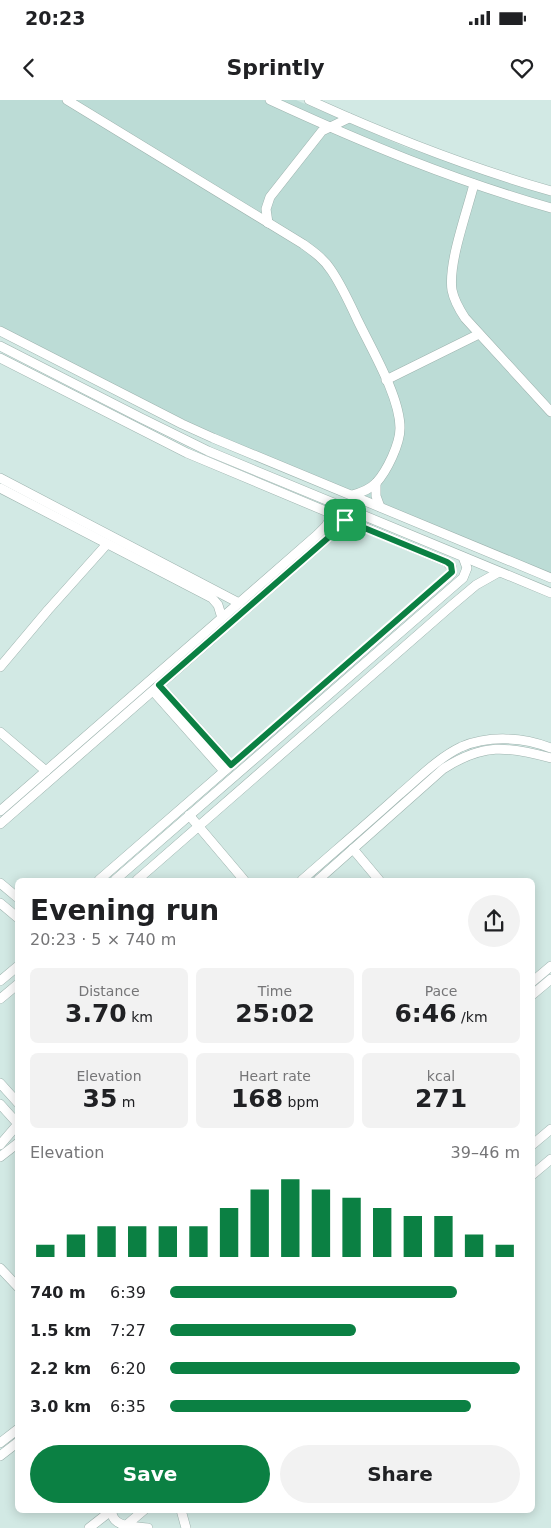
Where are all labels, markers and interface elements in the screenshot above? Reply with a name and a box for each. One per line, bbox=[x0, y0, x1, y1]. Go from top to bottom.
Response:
text: 20:23 bbox=[25, 7, 85, 29]
icon: back bbox=[15, 54, 43, 82]
icon: heart bbox=[508, 54, 536, 82]
text: Sprintly bbox=[226, 55, 325, 80]
pin bbox=[324, 499, 366, 541]
icon: arrive bbox=[331, 506, 359, 534]
text: Evening run bbox=[30, 894, 219, 927]
button: share bbox=[468, 895, 520, 947]
text: 20:23 · 5 × 740 m bbox=[30, 930, 176, 949]
text: Distance bbox=[78, 983, 140, 999]
text: Time bbox=[258, 983, 292, 999]
text: Pace bbox=[425, 983, 457, 999]
text: 3.70 bbox=[65, 999, 127, 1028]
text: 25:02 bbox=[235, 999, 315, 1028]
text: 6:46 bbox=[394, 999, 457, 1028]
text: km bbox=[127, 1009, 153, 1025]
text: /km bbox=[457, 1009, 488, 1025]
text: Elevation bbox=[76, 1068, 142, 1084]
text: Heart rate bbox=[239, 1068, 311, 1084]
text: kcal bbox=[427, 1068, 455, 1084]
text: 35 bbox=[83, 1084, 117, 1113]
text: 168 bbox=[231, 1084, 283, 1113]
text: 271 bbox=[415, 1084, 467, 1113]
text: m bbox=[117, 1094, 135, 1110]
text: bpm bbox=[283, 1094, 319, 1110]
text: Elevation bbox=[30, 1143, 104, 1162]
text: 39–46 m bbox=[451, 1143, 520, 1162]
text: 740 m bbox=[30, 1283, 86, 1302]
text: 6:39 bbox=[110, 1283, 146, 1302]
text: 1.5 km bbox=[30, 1321, 91, 1340]
text: 7:27 bbox=[110, 1321, 146, 1340]
text: 2.2 km bbox=[30, 1359, 91, 1378]
text: 6:20 bbox=[110, 1359, 146, 1378]
text: 3.0 km bbox=[30, 1397, 91, 1416]
text: 6:35 bbox=[110, 1397, 146, 1416]
button: Save bbox=[30, 1445, 270, 1503]
button: Share bbox=[280, 1445, 520, 1503]

